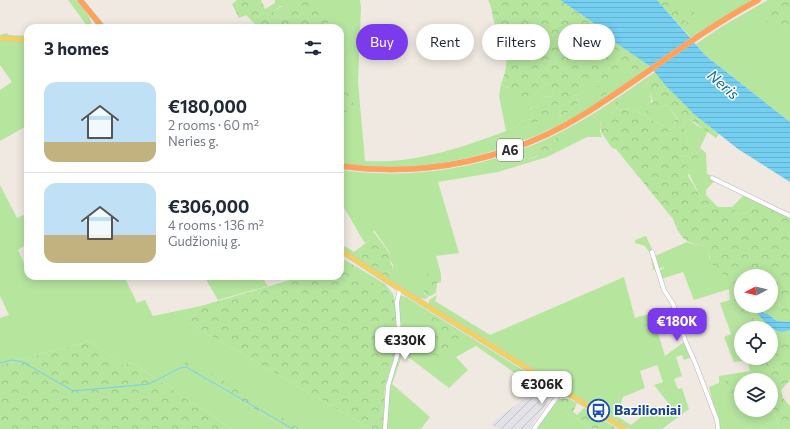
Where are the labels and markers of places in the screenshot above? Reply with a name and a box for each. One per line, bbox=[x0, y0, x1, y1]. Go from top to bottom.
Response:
pin: €180K bbox=[649, 308, 705, 342]
pin: €330K bbox=[377, 327, 433, 361]
pin: €306K bbox=[514, 371, 570, 405]
bus stop icon: Bazilioniai bbox=[586, 397, 612, 423]
place label: Bazilioniai bbox=[614, 401, 681, 418]

